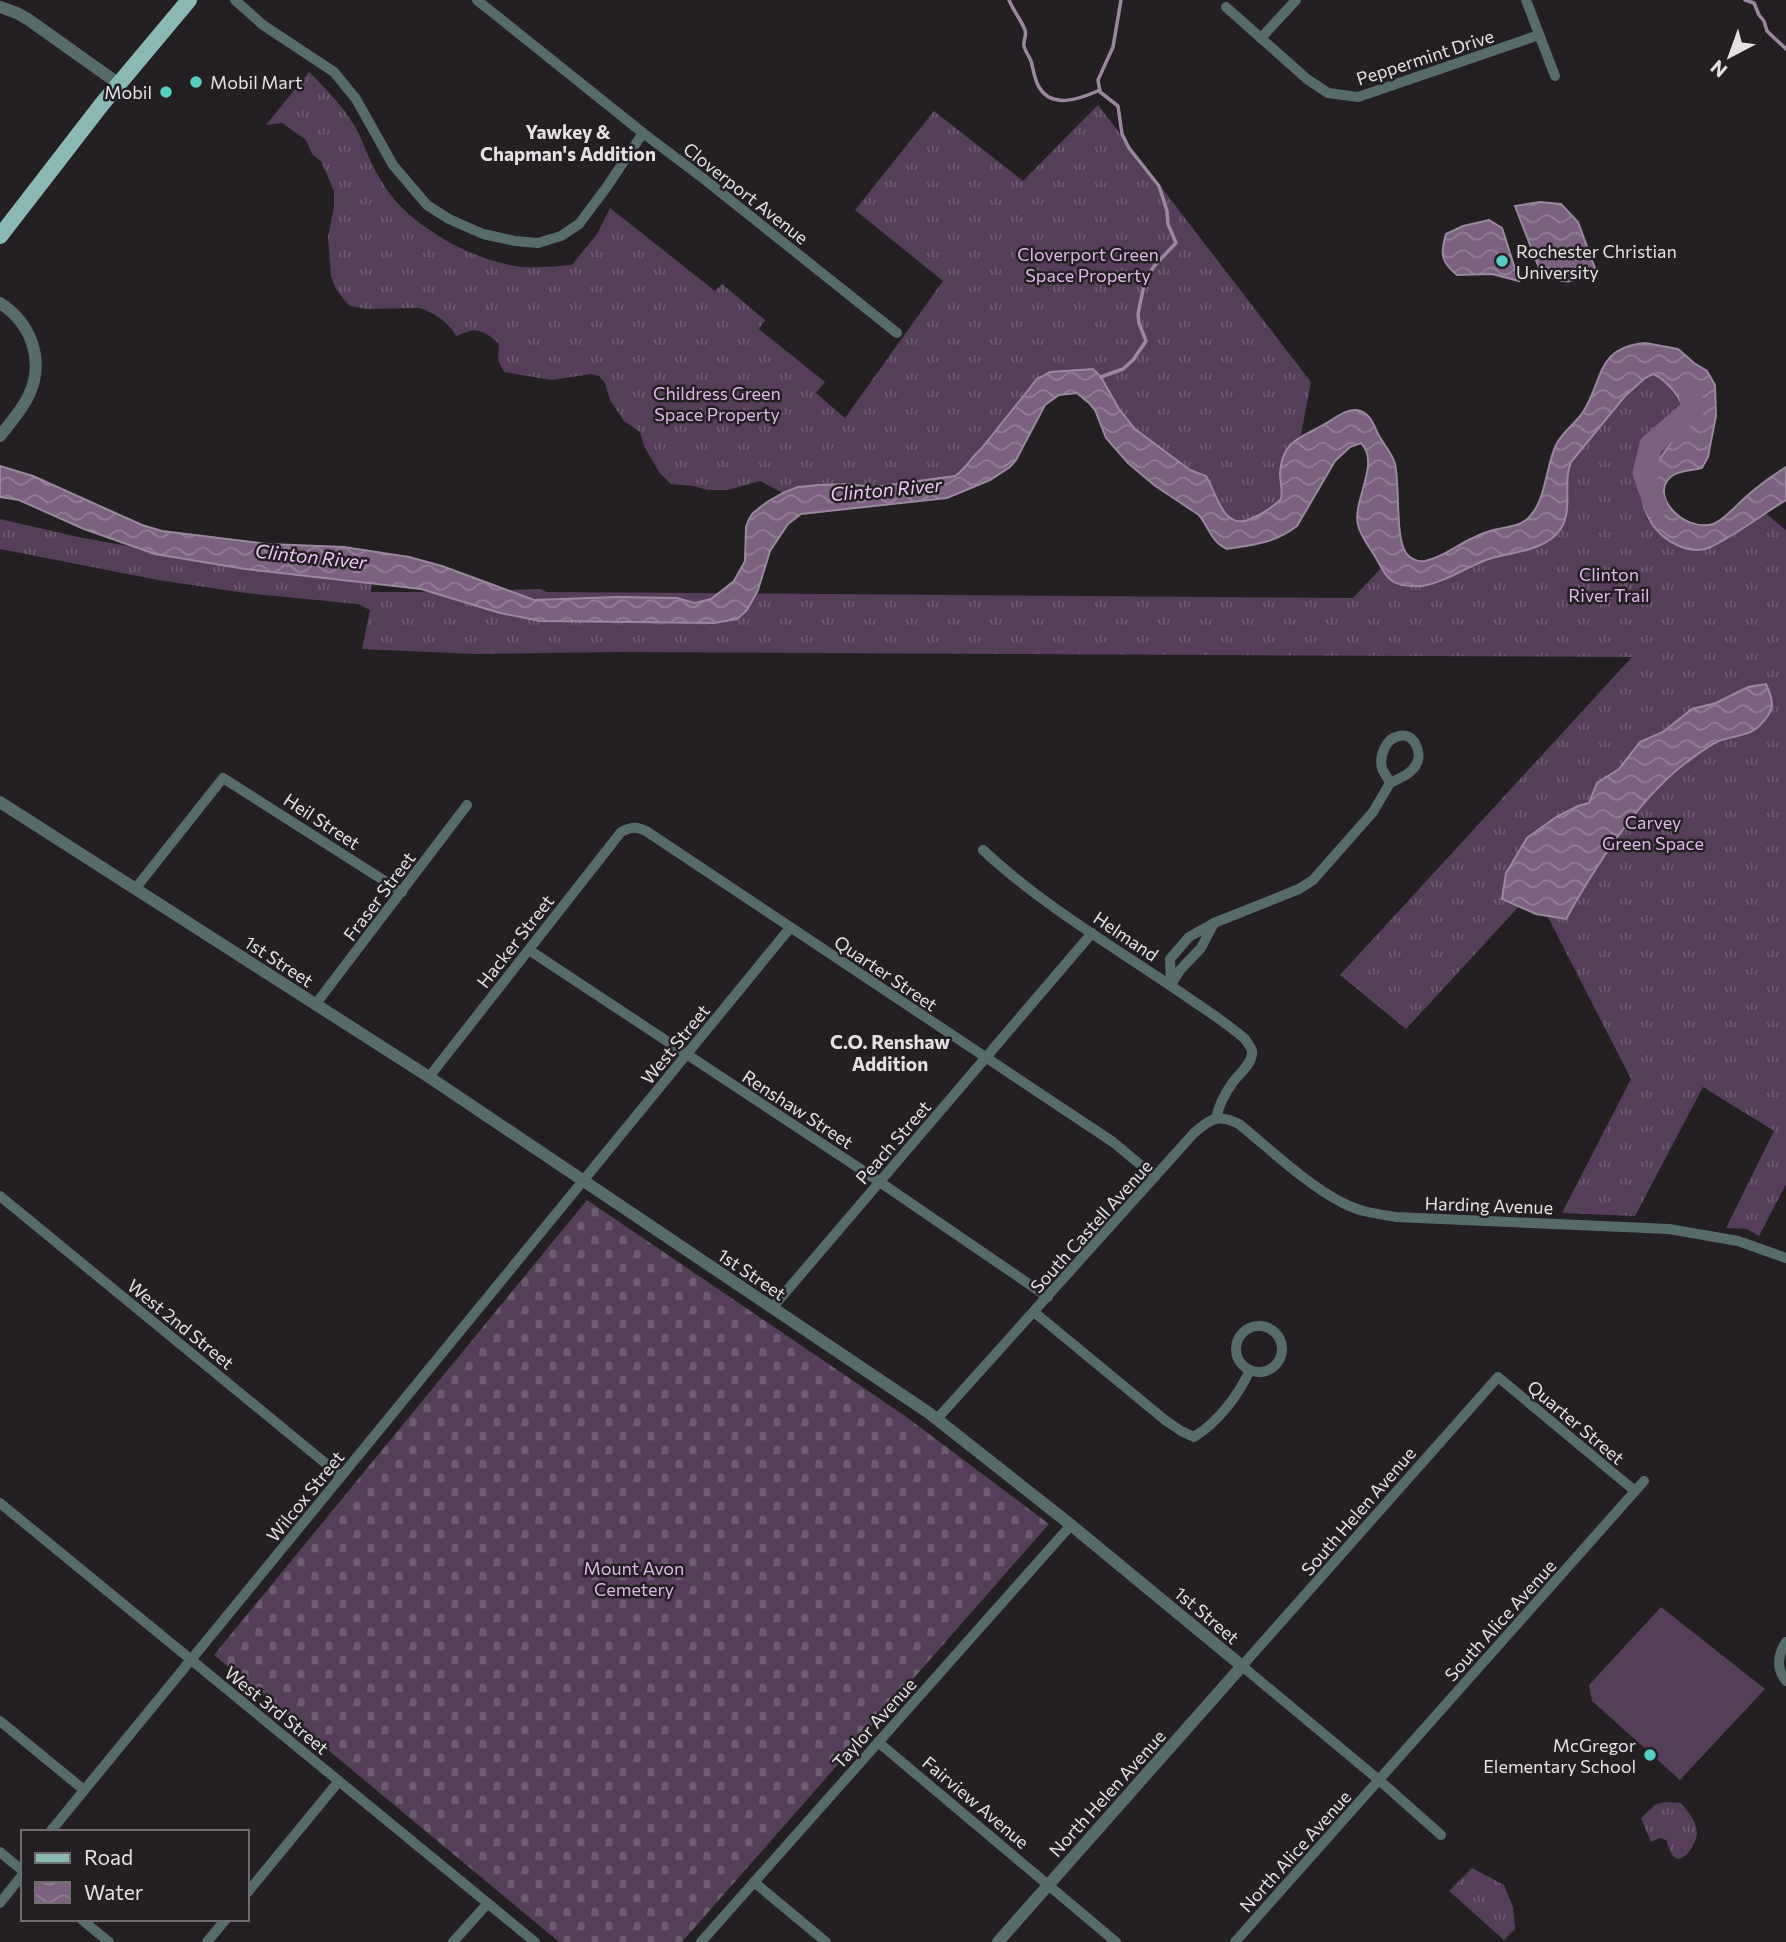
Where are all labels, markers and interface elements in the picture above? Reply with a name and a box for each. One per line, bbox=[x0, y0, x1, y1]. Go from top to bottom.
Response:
north arrow bbox=[1695, 21, 1765, 91]
street label: Peppermint Drive bbox=[1353, 24, 1497, 90]
text: N bbox=[1706, 56, 1731, 83]
place label: Mobil Mart bbox=[210, 71, 302, 93]
marker: Mobil Mart bbox=[188, 74, 204, 90]
place label: Mobil bbox=[104, 81, 152, 103]
marker: Mobil bbox=[158, 84, 174, 100]
district label: Yawkey & Chapman's Addition bbox=[480, 120, 656, 165]
street label: Cloverport Avenue bbox=[679, 137, 813, 249]
place label: Rochester Christian University bbox=[1516, 240, 1677, 283]
park label: Cloverport Green Space Property bbox=[1017, 243, 1159, 286]
marker: Rochester Christian University bbox=[1494, 253, 1510, 269]
park label: Childress Green Space Property bbox=[653, 382, 781, 425]
water label: Clinton River bbox=[829, 473, 944, 505]
water label: Clinton River bbox=[254, 539, 369, 573]
park label: Clinton River Trail bbox=[1568, 563, 1650, 606]
street label: Heil Street bbox=[280, 788, 364, 854]
park label: Carvey Green Space bbox=[1602, 811, 1704, 854]
street label: Fraser Street bbox=[338, 847, 420, 945]
street label: Hacker Street bbox=[472, 890, 558, 992]
street label: Helmand bbox=[1089, 906, 1163, 966]
street label: Quarter Street bbox=[830, 930, 942, 1016]
street label: 1st Street bbox=[240, 931, 318, 991]
street label: West Street bbox=[636, 1000, 714, 1088]
district label: C.O. Renshaw Addition bbox=[830, 1030, 950, 1075]
street label: Renshaw Street bbox=[738, 1065, 858, 1153]
street label: Peach Street bbox=[851, 1096, 935, 1188]
street label: South Castell Avenue bbox=[1025, 1155, 1157, 1297]
street label: Harding Avenue bbox=[1424, 1192, 1554, 1218]
street label: 1st Street bbox=[714, 1243, 790, 1305]
street label: West 2nd Street bbox=[123, 1274, 239, 1374]
street label: Quarter Street bbox=[1523, 1375, 1629, 1469]
street label: South Helen Avenue bbox=[1296, 1442, 1420, 1580]
street label: Wilcox Street bbox=[262, 1446, 348, 1546]
street label: South Alice Avenue bbox=[1440, 1555, 1560, 1685]
park label: Mount Avon Cemetery bbox=[584, 1557, 684, 1600]
street label: 1st Street bbox=[1170, 1582, 1244, 1648]
street label: West 3rd Street bbox=[221, 1661, 333, 1759]
street label: Taylor Avenue bbox=[828, 1673, 920, 1773]
street label: North Helen Avenue bbox=[1044, 1725, 1170, 1861]
place label: McGregor Elementary School bbox=[1483, 1734, 1636, 1777]
marker: McGregor Elementary School bbox=[1642, 1747, 1658, 1763]
street label: Fairview Avenue bbox=[918, 1751, 1034, 1853]
street label: North Alice Avenue bbox=[1235, 1786, 1355, 1916]
legend bbox=[21, 1830, 248, 1921]
text: Road bbox=[84, 1844, 133, 1869]
text: Water bbox=[84, 1879, 143, 1904]

